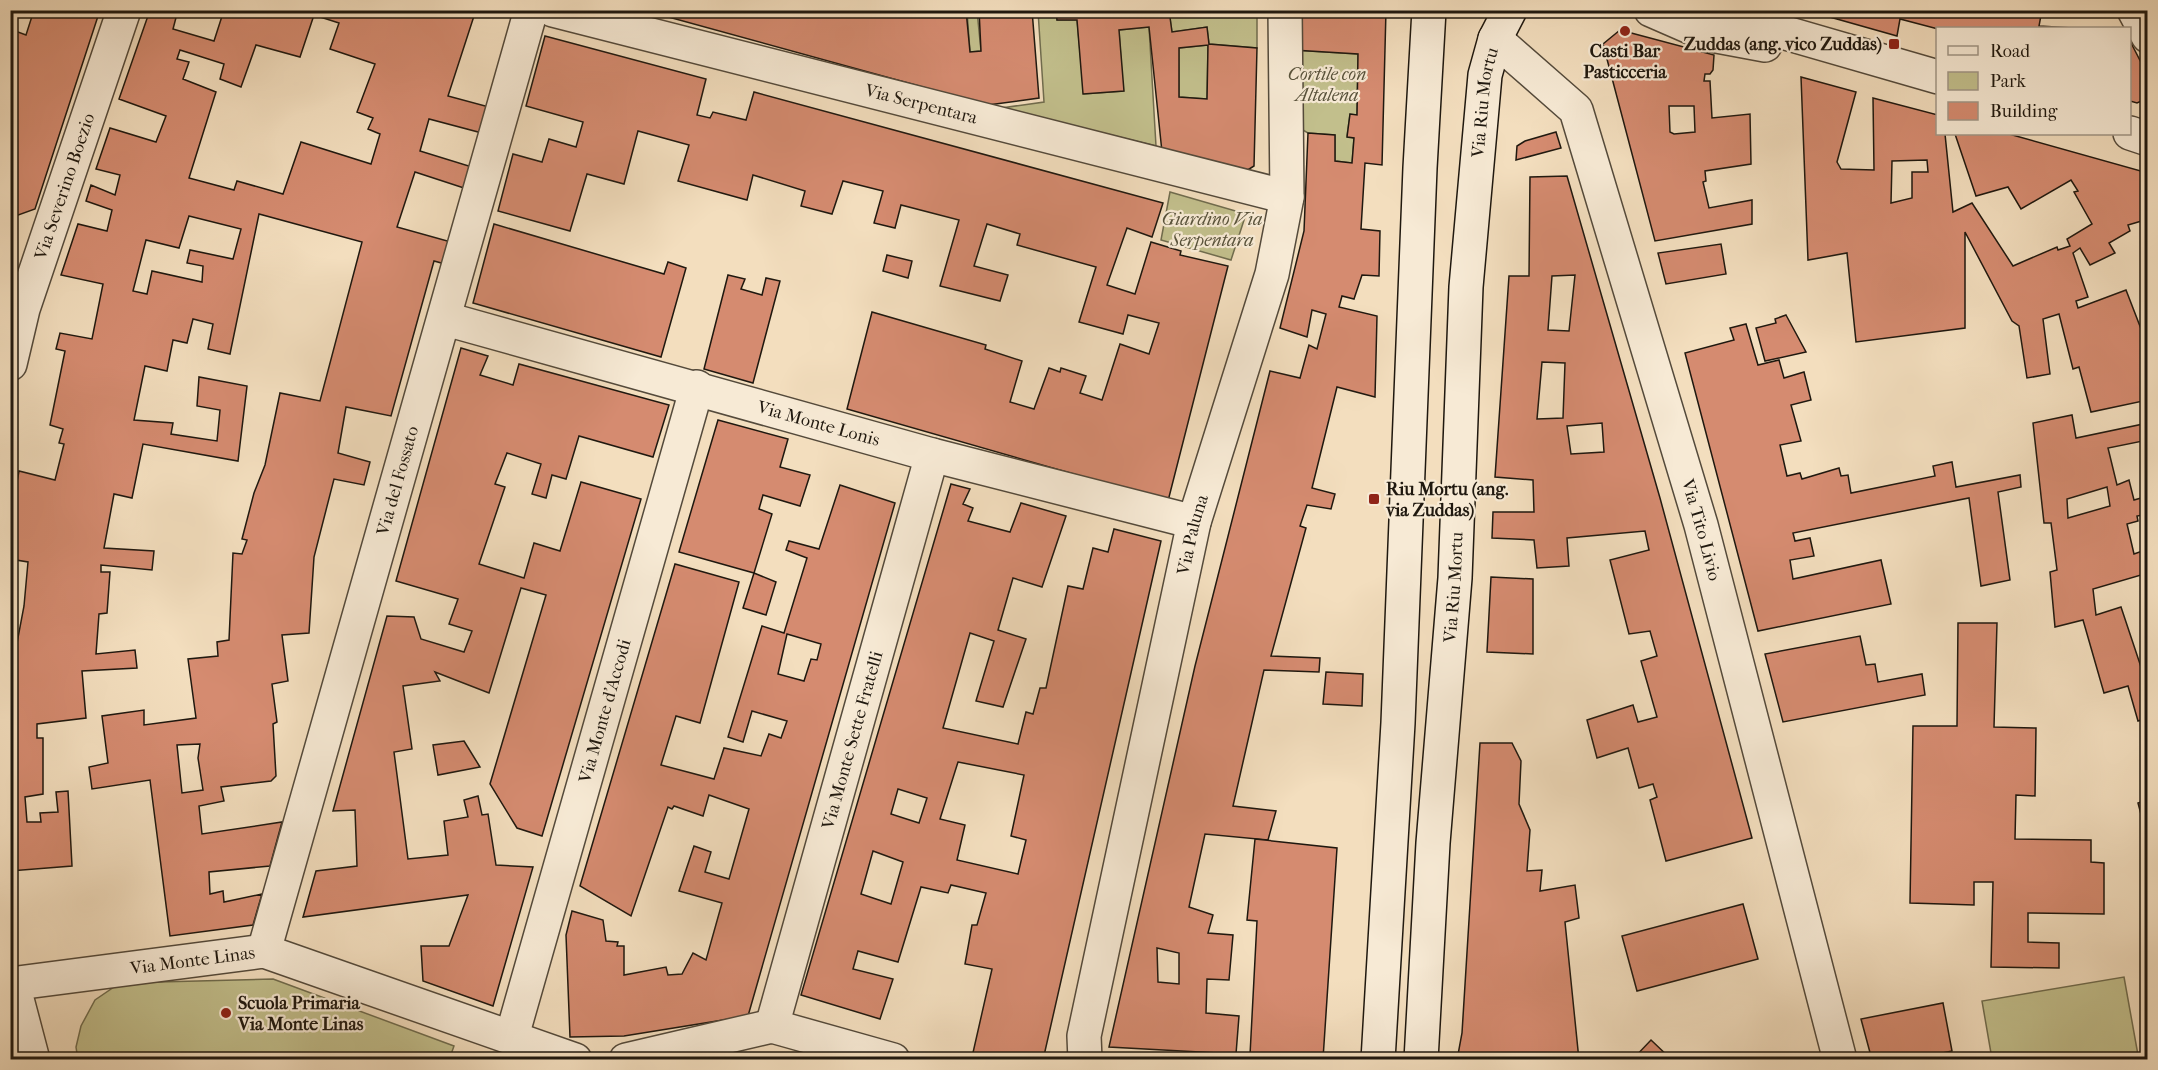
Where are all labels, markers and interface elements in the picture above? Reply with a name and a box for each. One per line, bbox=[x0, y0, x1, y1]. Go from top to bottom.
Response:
marker: Casti Bar Pasticceria bbox=[1618, 24, 1632, 38]
legend bbox=[1936, 27, 2131, 135]
place label: Zuddas (ang. vico Zuddas) bbox=[1684, 34, 1882, 55]
marker: Zuddas (ang. vico Zuddas) bbox=[1887, 37, 1901, 51]
place label: Casti Bar Pasticceria bbox=[1583, 41, 1667, 83]
text: Road bbox=[1990, 41, 2030, 62]
street label: Via Riu Mortu bbox=[1467, 45, 1503, 159]
park label: Cortile con Altalena bbox=[1288, 64, 1366, 106]
text: Park bbox=[1990, 71, 2027, 92]
street label: Via Serpentara bbox=[862, 79, 980, 128]
text: Building bbox=[1990, 101, 2058, 122]
street label: Via Severino Boezio bbox=[30, 110, 99, 263]
park label: Giardino Via Serpentara bbox=[1162, 209, 1262, 251]
street label: Via Monte Lonis bbox=[754, 396, 883, 451]
street label: Via del Fossato bbox=[372, 424, 423, 539]
street label: Via Tito Livio bbox=[1677, 475, 1726, 583]
place label: Riu Mortu (ang. via Zuddas) bbox=[1385, 479, 1509, 521]
street label: Via Paluna bbox=[1172, 491, 1213, 578]
marker: Riu Mortu (ang. via Zuddas) bbox=[1367, 492, 1381, 506]
street label: Via Riu Mortu bbox=[1439, 531, 1467, 644]
street label: Via Monte d'Accodi bbox=[574, 636, 635, 786]
street label: Via Monte Sette Fratelli bbox=[817, 648, 887, 832]
street label: Via Monte Linas bbox=[128, 942, 256, 979]
place label: Scuola Primaria Via Monte Linas bbox=[237, 993, 364, 1035]
marker: Scuola Primaria Via Monte Linas bbox=[219, 1006, 233, 1020]

